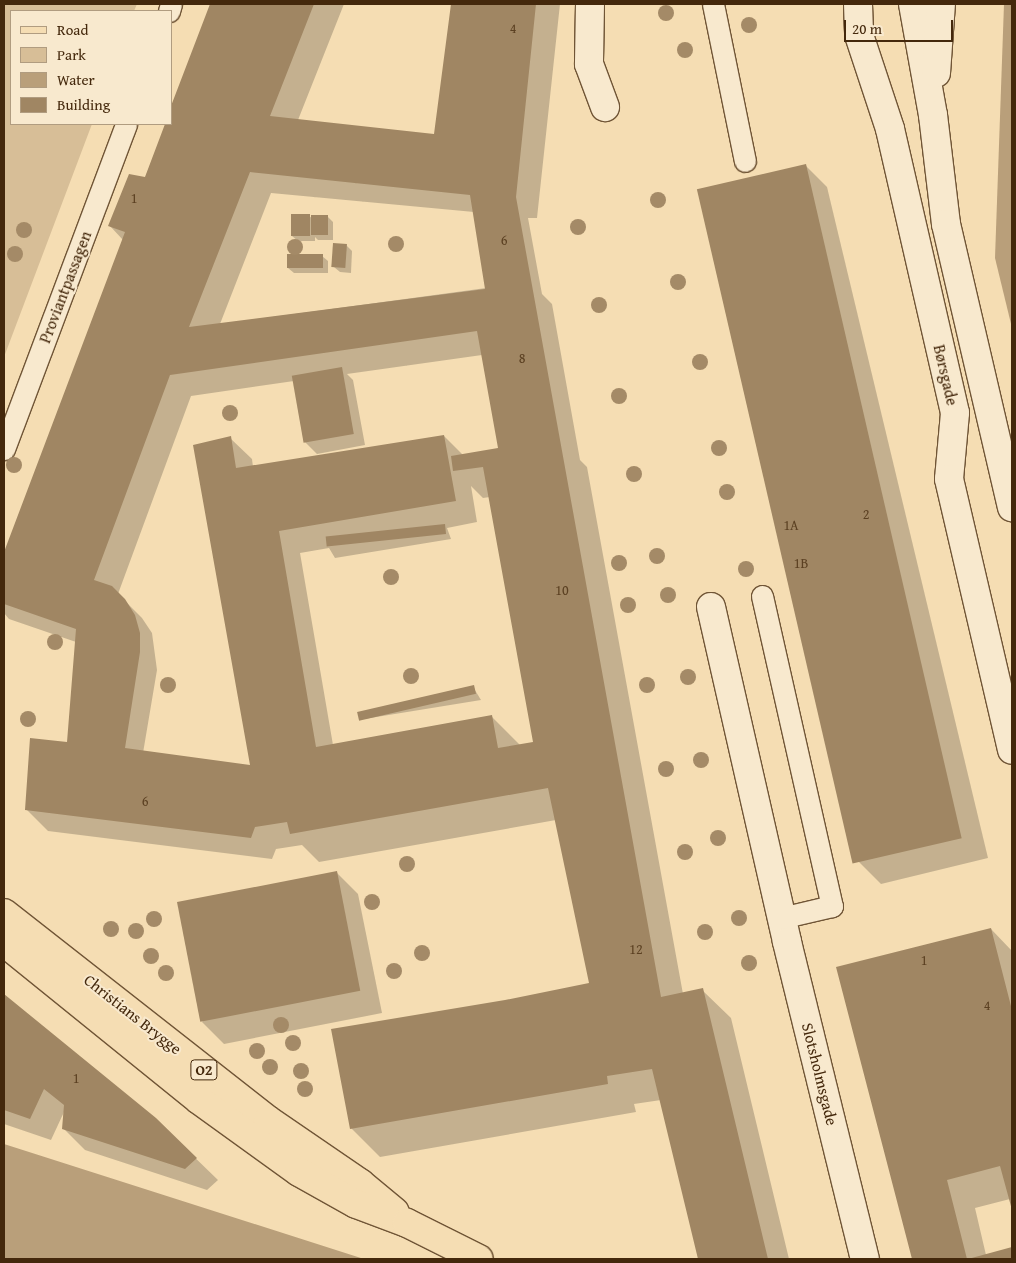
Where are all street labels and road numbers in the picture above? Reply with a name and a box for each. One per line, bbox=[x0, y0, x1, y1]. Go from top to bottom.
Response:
street label: Proviantpassagen bbox=[35, 228, 95, 346]
street label: Børsgade bbox=[930, 343, 962, 407]
street label: Christians Brygge bbox=[80, 970, 186, 1058]
street label: Slotsholmsgade bbox=[798, 1021, 842, 1127]
road number: O2 bbox=[190, 1058, 218, 1082]

